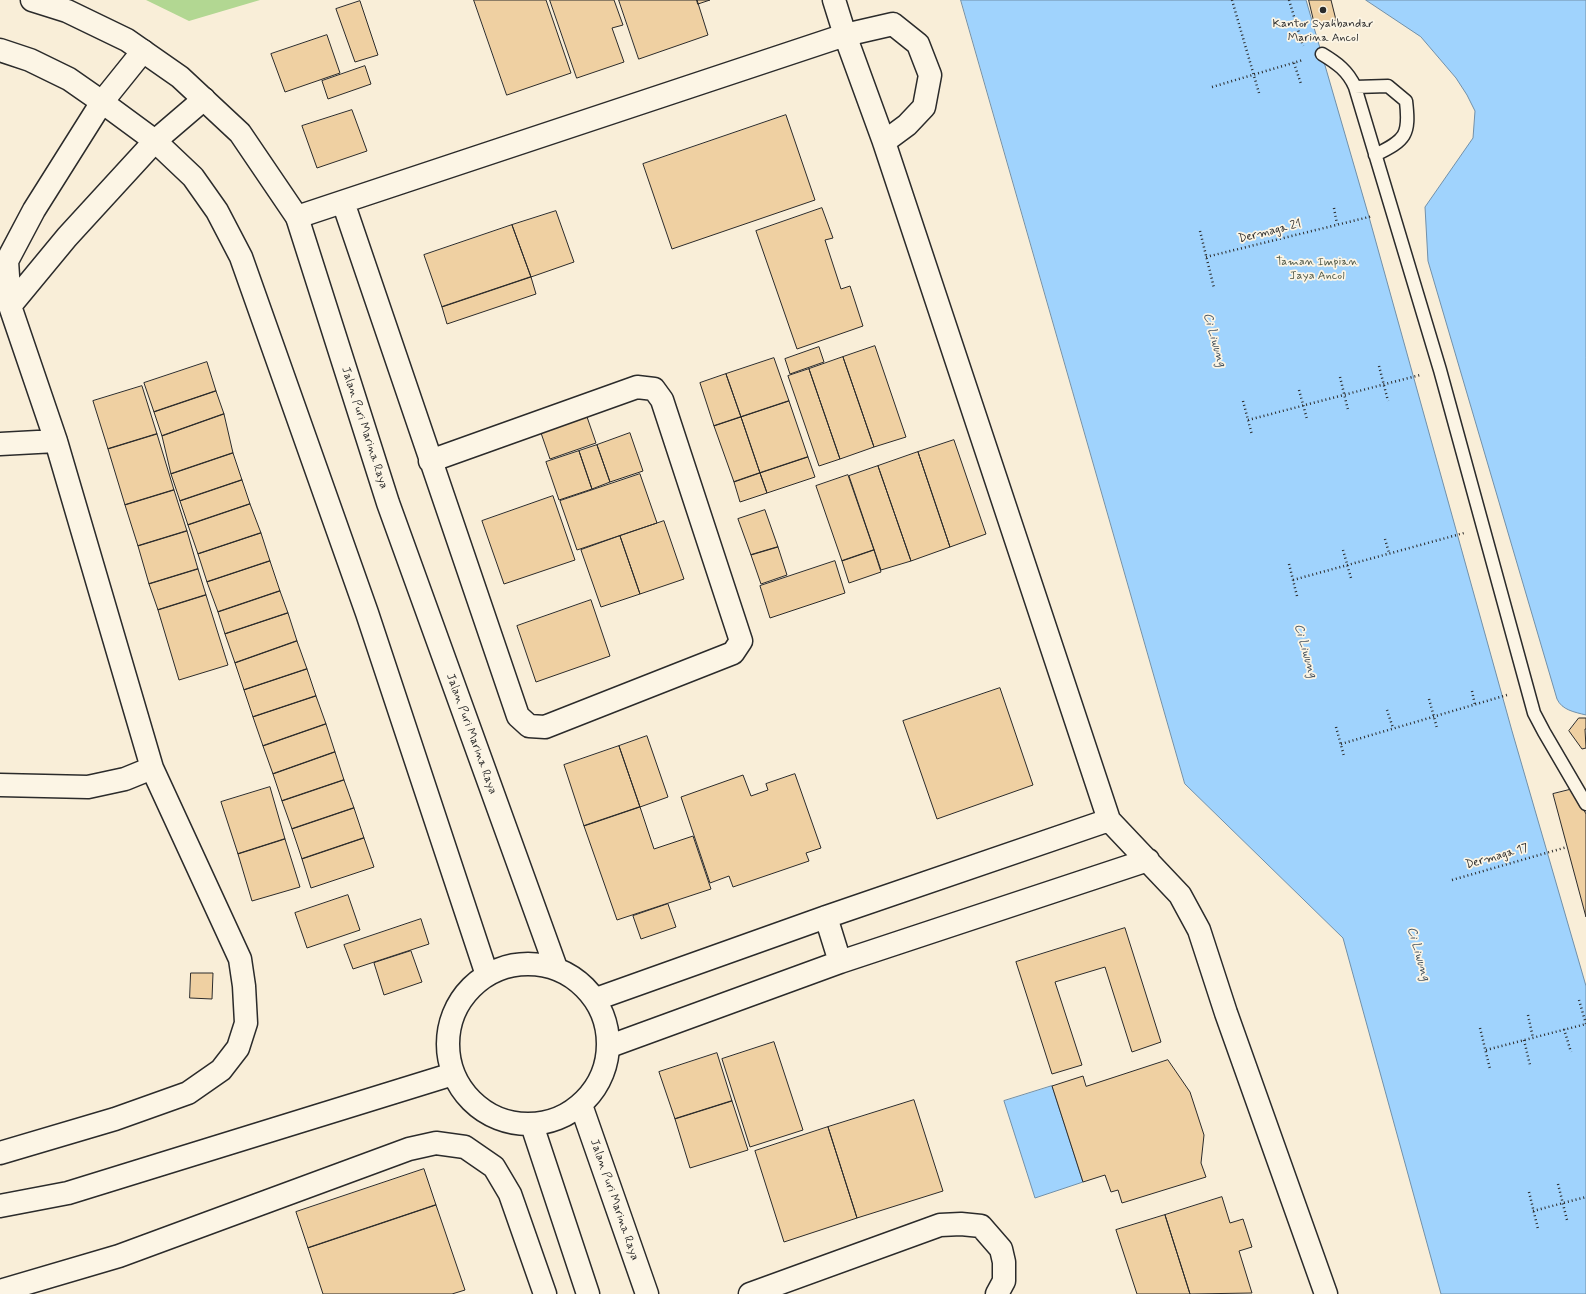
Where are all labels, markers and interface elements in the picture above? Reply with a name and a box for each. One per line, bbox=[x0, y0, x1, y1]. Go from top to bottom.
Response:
marker: Kantor Syahbandar Marina Ancol bbox=[1318, 5, 1328, 15]
place label: Kantor Syahbandar Marina Ancol bbox=[1273, 17, 1373, 45]
street label: Dermaga 21 bbox=[1237, 217, 1303, 247]
park label: Taman Impian Jaya Ancol bbox=[1276, 255, 1358, 283]
water label: Ci Liwung bbox=[1199, 311, 1229, 369]
street label: Jalan Puri Marina Raya bbox=[337, 365, 391, 491]
water label: Ci Liwung bbox=[1290, 622, 1320, 680]
street label: Jalan Puri Marina Raya bbox=[442, 672, 500, 796]
street label: Dermaga 17 bbox=[1464, 841, 1530, 873]
water label: Ci Liwung bbox=[1403, 925, 1433, 983]
street label: Jalan Puri Marina Raya bbox=[586, 1137, 642, 1263]

